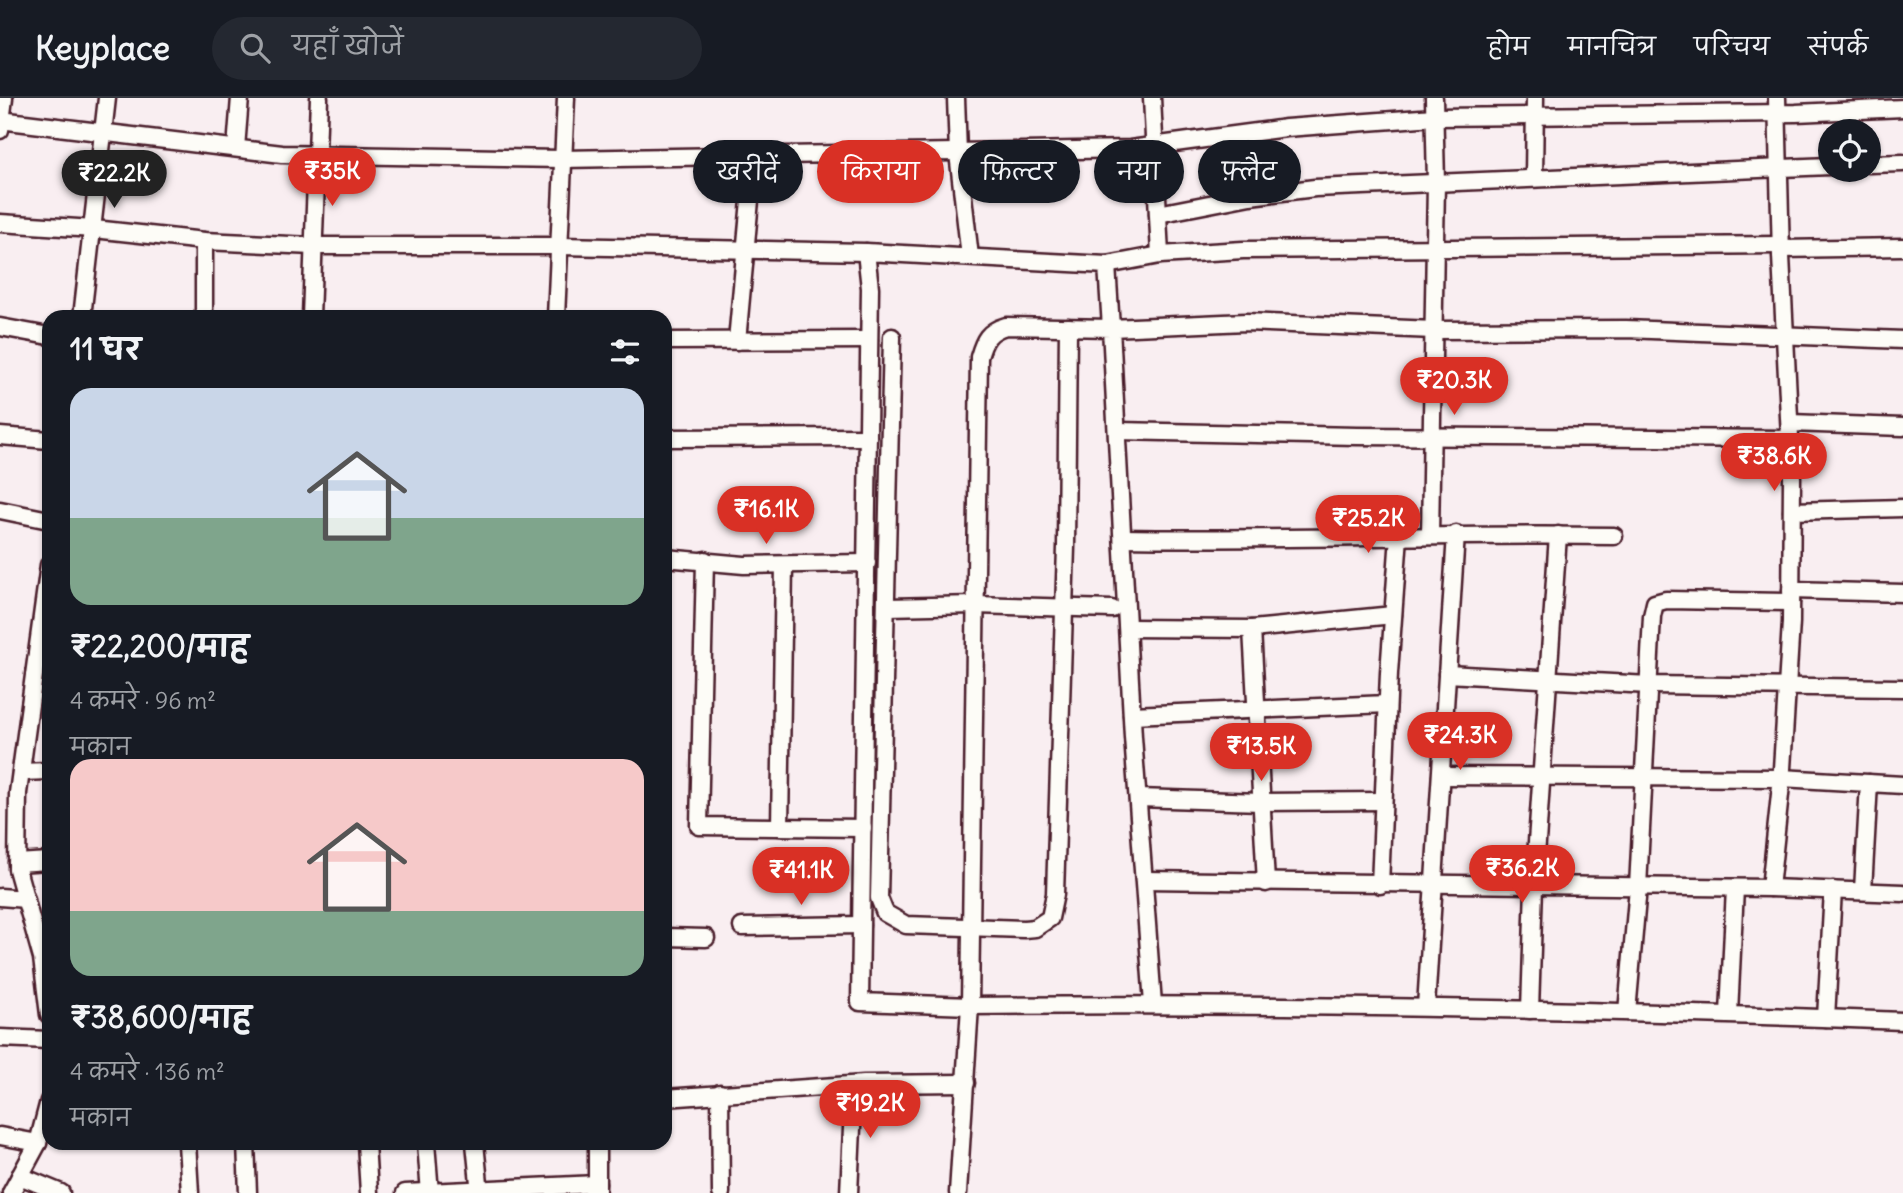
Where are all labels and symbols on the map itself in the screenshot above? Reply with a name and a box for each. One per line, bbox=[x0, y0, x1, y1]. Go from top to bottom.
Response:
pin: ₹35K bbox=[291, 148, 373, 208]
pin: ₹22.2K bbox=[57, 150, 171, 210]
pin: ₹20.3K bbox=[1397, 358, 1511, 417]
pin: ₹38.6K bbox=[1717, 434, 1831, 493]
pin: ₹16.1K bbox=[709, 486, 823, 546]
pin: ₹25.2K bbox=[1311, 496, 1425, 555]
pin: ₹24.3K bbox=[1403, 712, 1517, 772]
pin: ₹13.5K bbox=[1204, 724, 1318, 783]
pin: ₹36.2K bbox=[1465, 846, 1579, 905]
pin: ₹41.1K bbox=[744, 848, 858, 907]
pin: ₹19.2K bbox=[813, 1080, 927, 1140]

